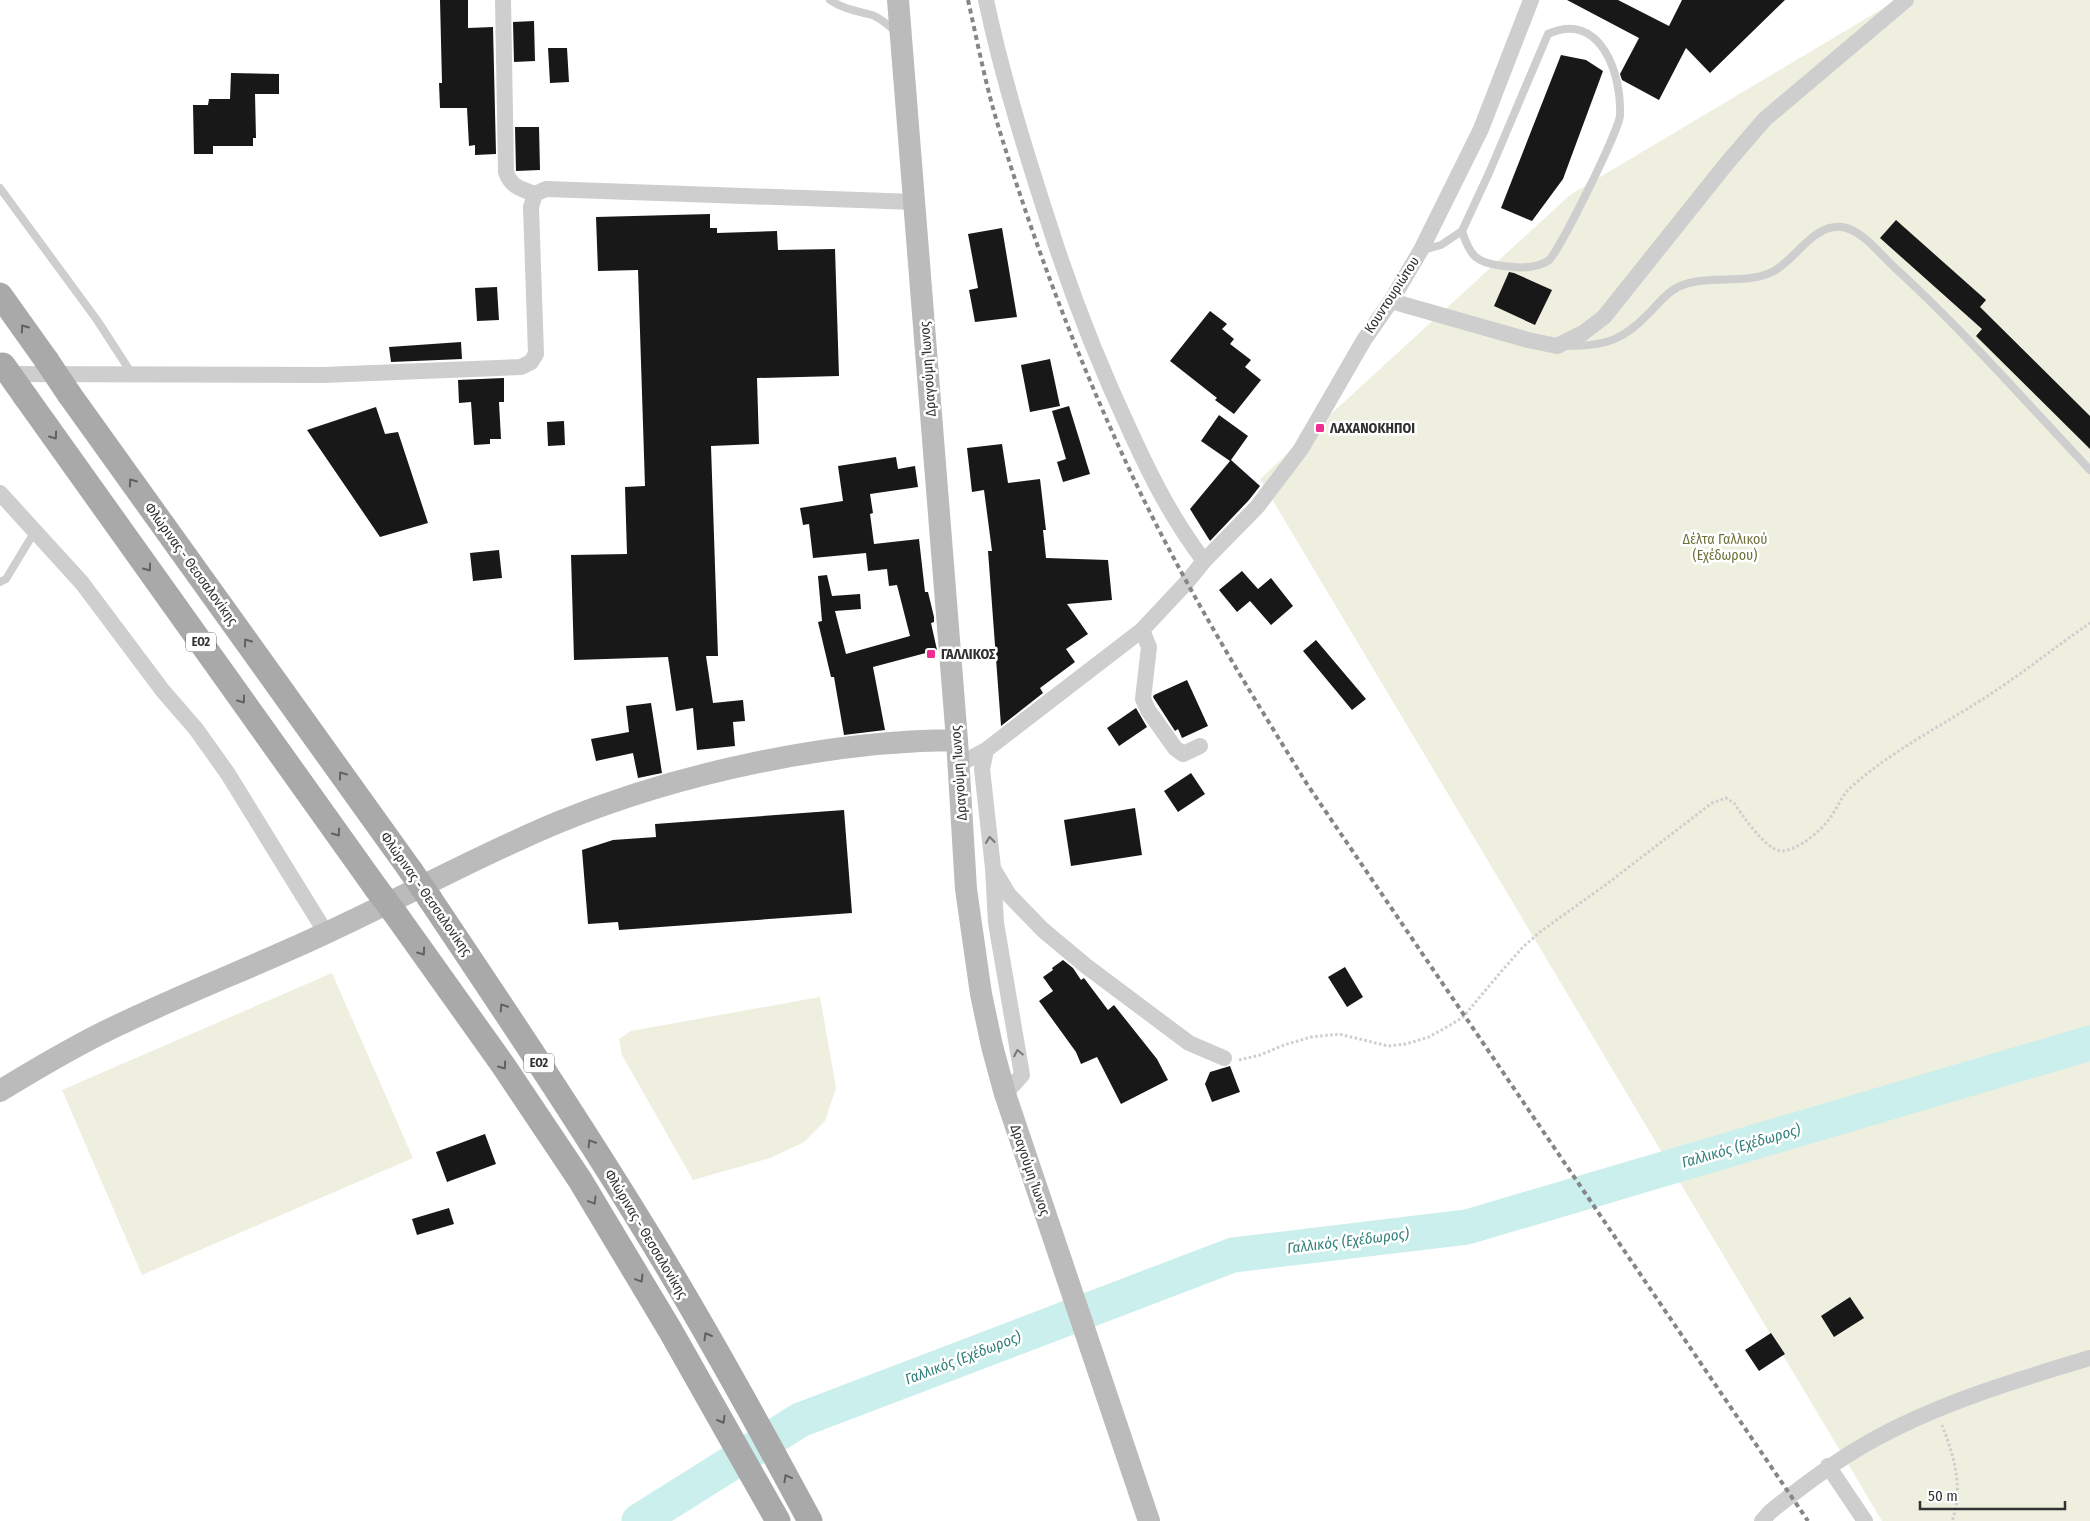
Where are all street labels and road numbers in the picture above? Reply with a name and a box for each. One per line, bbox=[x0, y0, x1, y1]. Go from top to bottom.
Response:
street label: Κουντουριώτου bbox=[1361, 253, 1423, 337]
street label: Δραγούμη Ίωνος bbox=[916, 321, 940, 417]
street label: Φλώρινας - Θεσσαλονίκης bbox=[141, 499, 241, 629]
road number: ΕΟ2 bbox=[186, 632, 216, 652]
street label: Δραγούμη Ίωνος bbox=[947, 725, 971, 821]
street label: Φλώρινας - Θεσσαλονίκης bbox=[377, 829, 475, 959]
road number: ΕΟ2 bbox=[524, 1054, 554, 1072]
street label: Δραγούμη Ίωνος bbox=[1006, 1122, 1054, 1218]
street label: Φλώρινας - Θεσσαλονίκης bbox=[601, 1166, 691, 1302]

